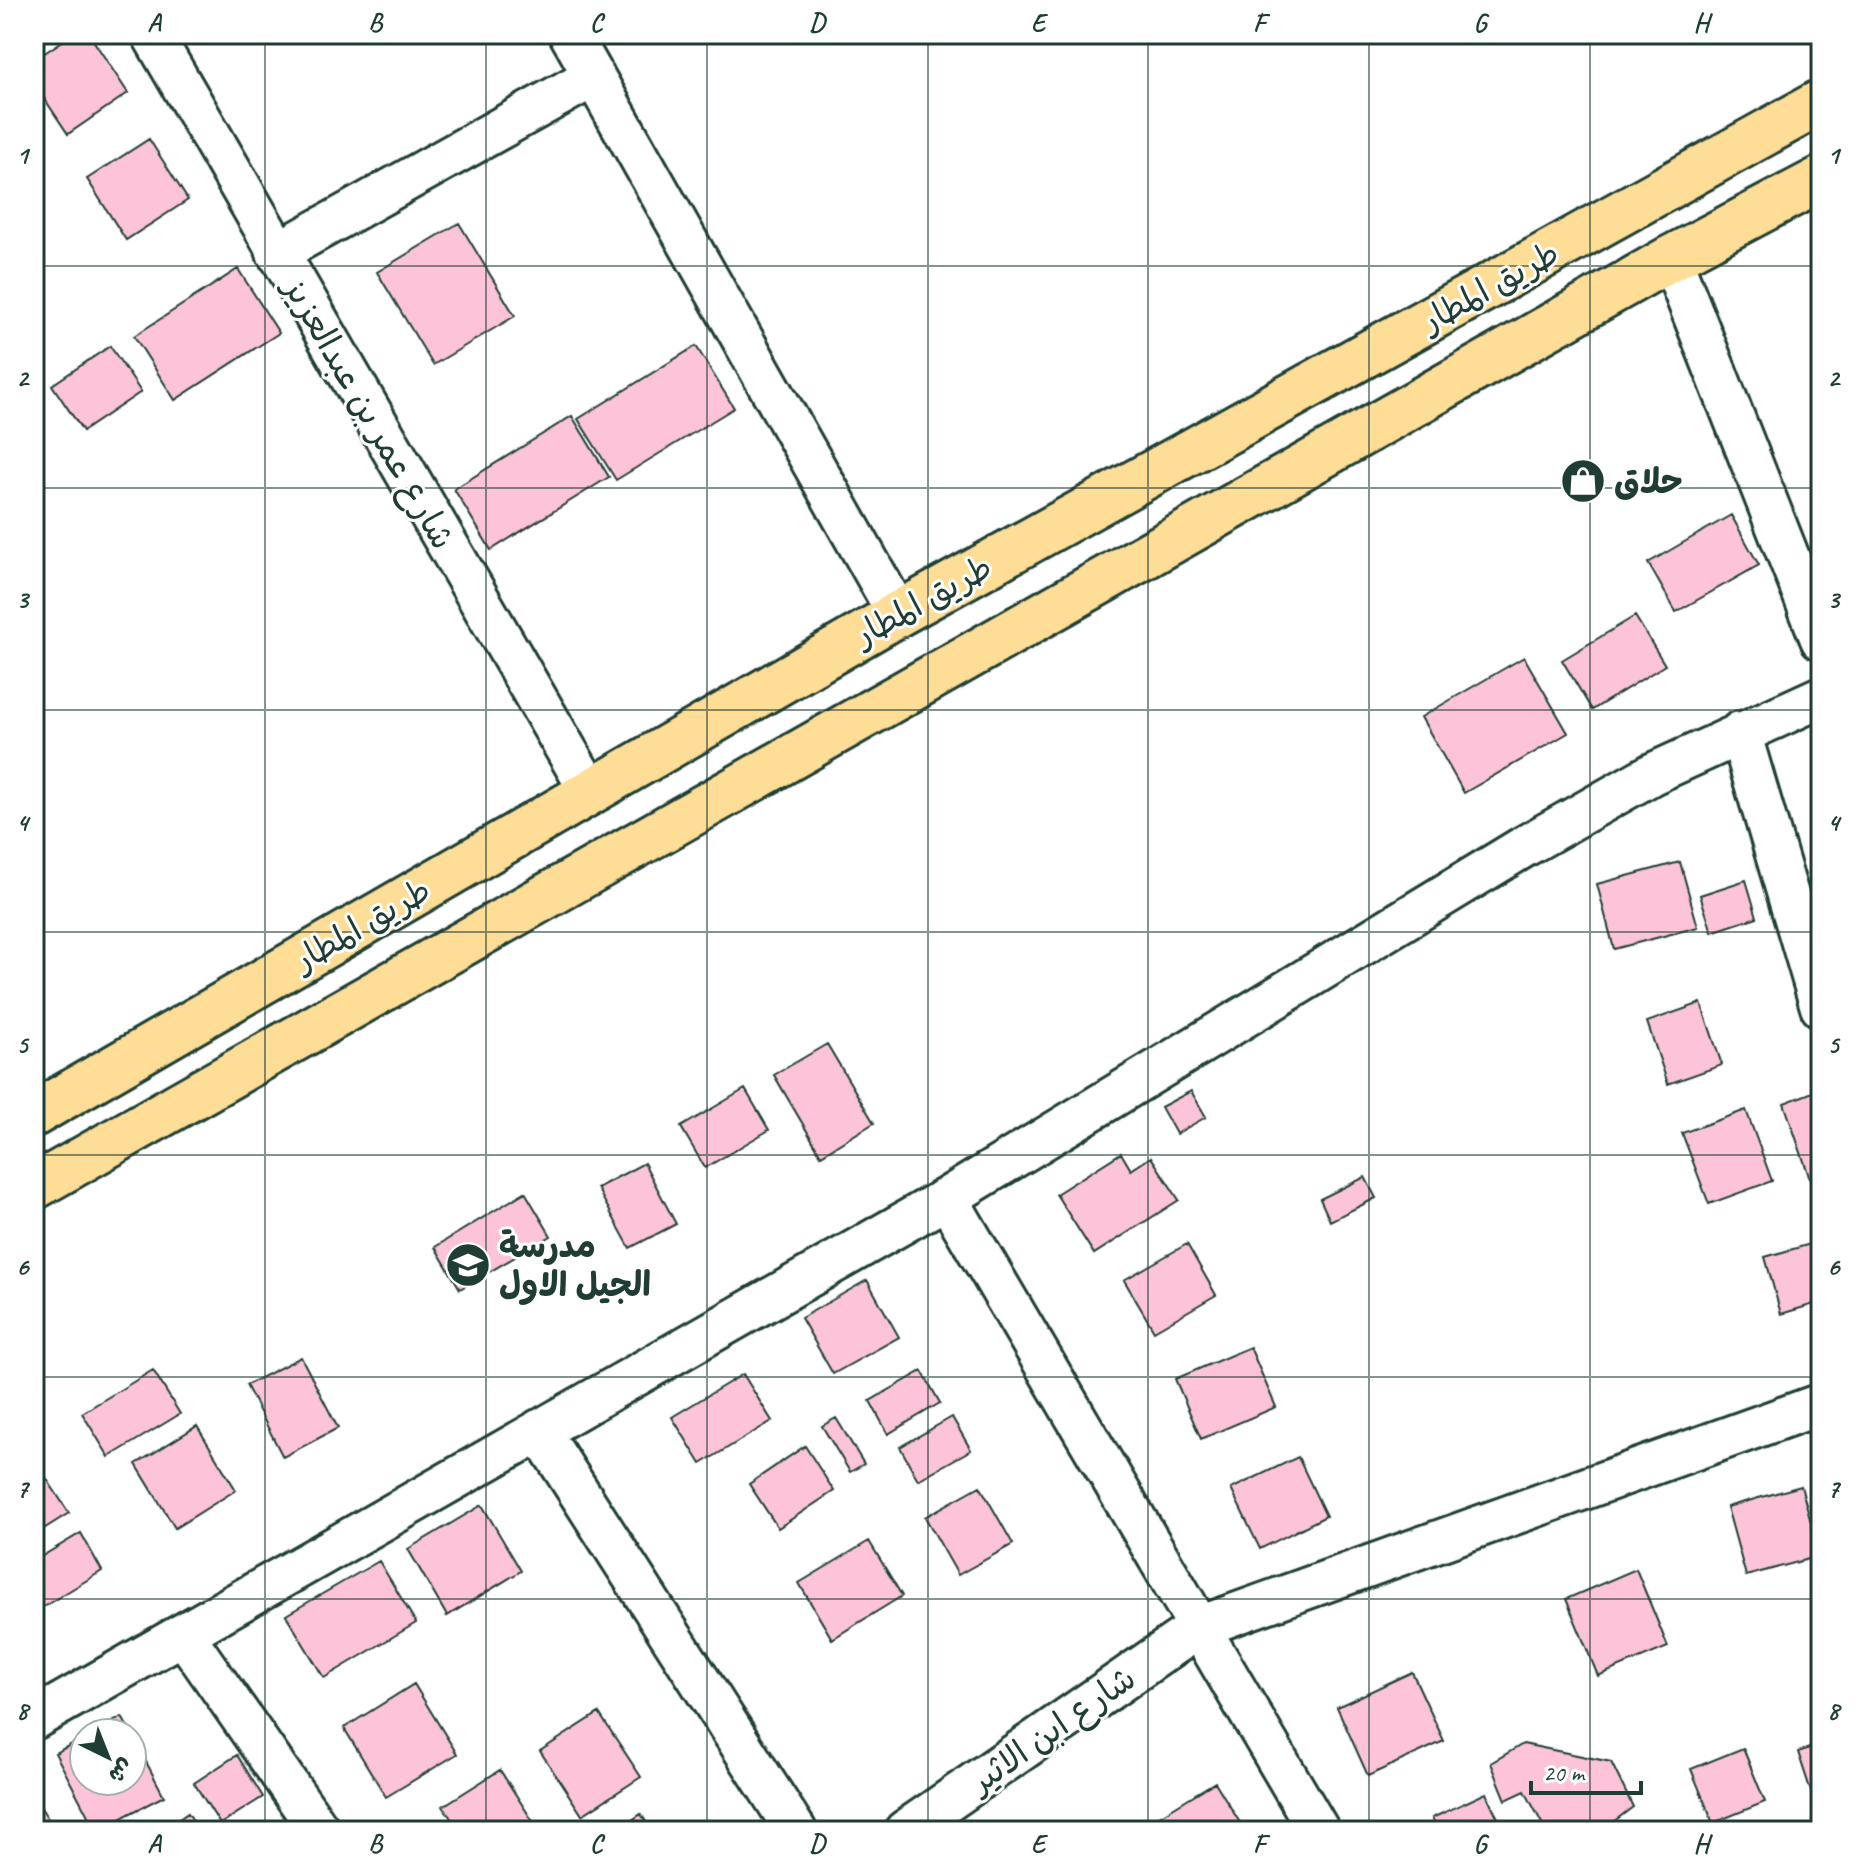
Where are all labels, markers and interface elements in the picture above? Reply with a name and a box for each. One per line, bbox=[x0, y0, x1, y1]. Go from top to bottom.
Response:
text: A bbox=[147, 6, 162, 39]
text: B bbox=[368, 6, 384, 39]
text: C bbox=[590, 6, 606, 39]
text: D bbox=[809, 6, 827, 39]
text: E bbox=[1031, 6, 1049, 39]
text: F bbox=[1253, 6, 1271, 39]
text: G bbox=[1474, 6, 1490, 39]
text: H bbox=[1694, 6, 1714, 39]
text: 1 bbox=[16, 139, 31, 172]
text: 1 bbox=[1827, 139, 1842, 172]
street label: طريق المطار bbox=[1411, 231, 1567, 343]
street label: شارع عمر بن عبدالعزيز bbox=[271, 267, 465, 558]
text: 2 bbox=[16, 361, 30, 394]
text: 2 bbox=[1827, 361, 1841, 394]
shop icon: حلاق bbox=[1559, 457, 1607, 505]
place label: حلاق bbox=[1614, 460, 1683, 503]
street label: طريق المطار bbox=[844, 545, 1000, 657]
text: 3 bbox=[16, 583, 30, 616]
text: 3 bbox=[1827, 583, 1841, 616]
text: 4 bbox=[16, 806, 31, 839]
text: 4 bbox=[1827, 806, 1842, 839]
street label: طريق المطار bbox=[284, 868, 438, 982]
text: 5 bbox=[16, 1028, 30, 1061]
text: 5 bbox=[1827, 1028, 1841, 1061]
place label: مدرسة الجيل الاول bbox=[499, 1224, 651, 1306]
school or university icon: مدرسة الجيل الاول bbox=[444, 1241, 492, 1289]
text: 6 bbox=[16, 1250, 30, 1283]
text: 6 bbox=[1827, 1250, 1841, 1283]
text: 7 bbox=[16, 1472, 30, 1505]
text: 7 bbox=[1827, 1472, 1841, 1505]
street label: شارع ابن الاثير bbox=[958, 1656, 1145, 1806]
text: 8 bbox=[16, 1694, 31, 1727]
text: 8 bbox=[1827, 1694, 1842, 1727]
north arrow bbox=[68, 1717, 148, 1797]
scale bar bbox=[1531, 1745, 1641, 1795]
text: ش bbox=[103, 1752, 139, 1789]
text: 20 m bbox=[1543, 1758, 1586, 1788]
text: A bbox=[147, 1827, 162, 1860]
text: B bbox=[368, 1827, 384, 1860]
text: C bbox=[590, 1827, 606, 1860]
text: D bbox=[809, 1827, 827, 1860]
text: E bbox=[1031, 1827, 1049, 1860]
text: F bbox=[1253, 1827, 1271, 1860]
text: G bbox=[1474, 1827, 1490, 1860]
text: H bbox=[1694, 1827, 1714, 1860]

